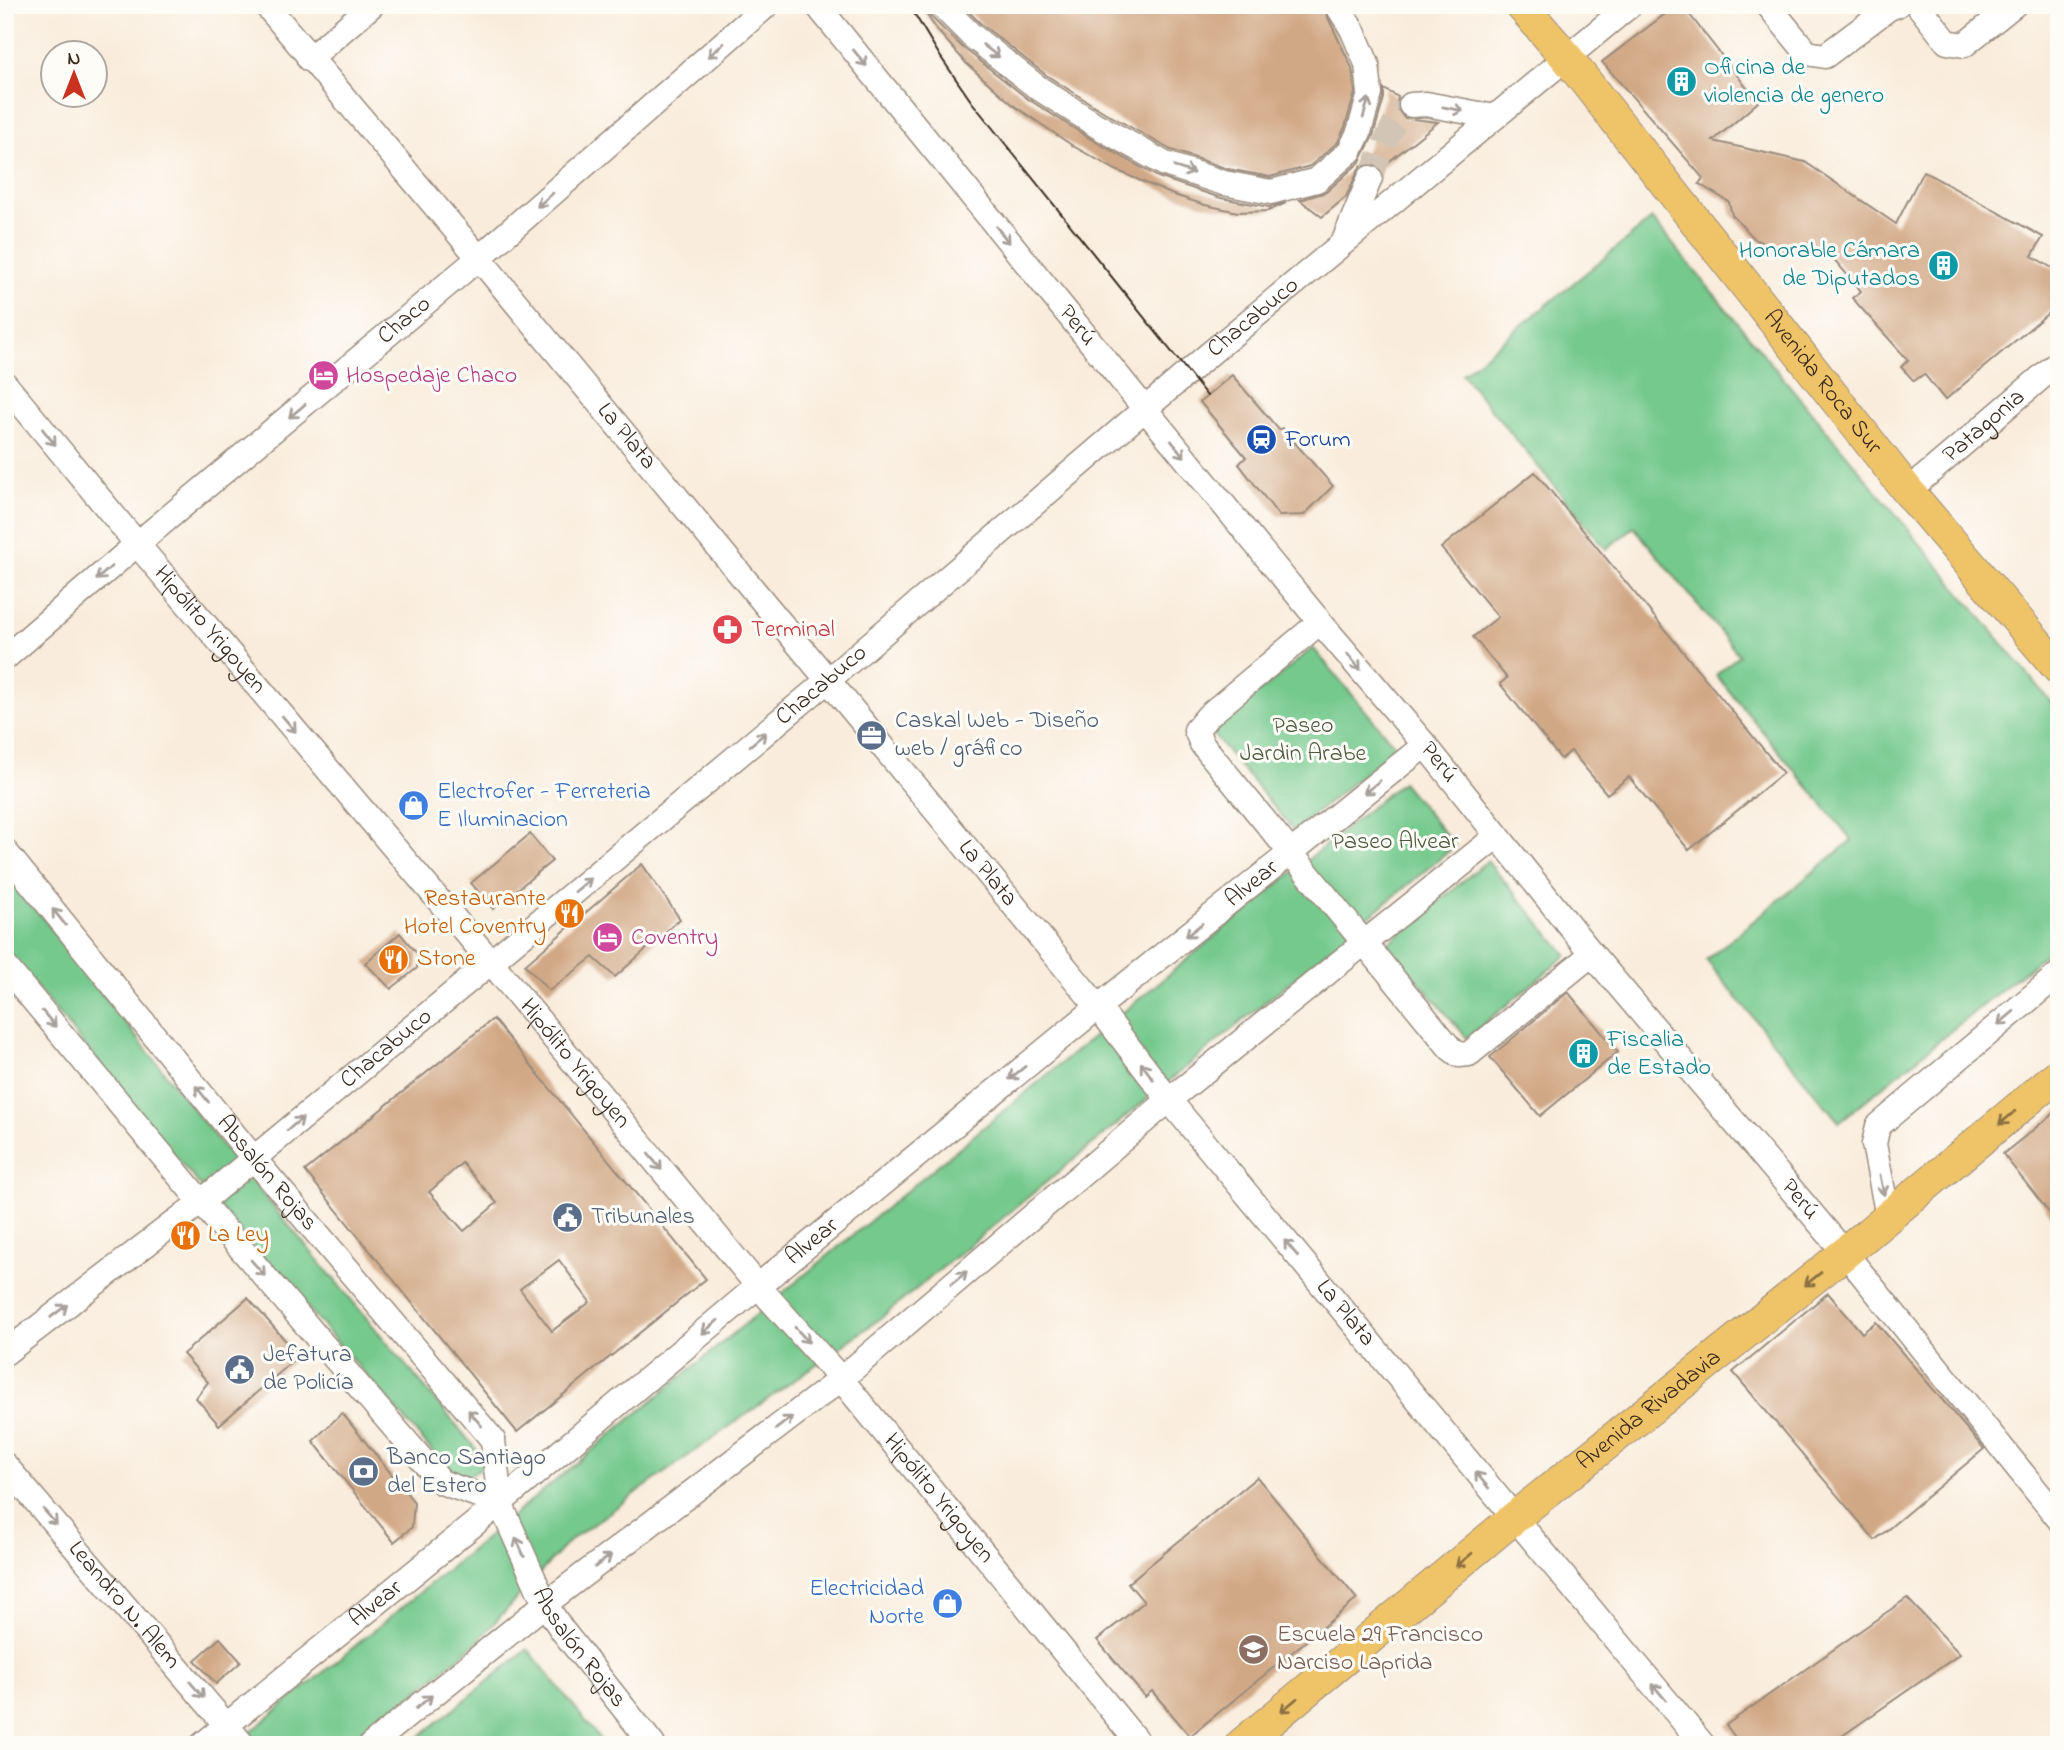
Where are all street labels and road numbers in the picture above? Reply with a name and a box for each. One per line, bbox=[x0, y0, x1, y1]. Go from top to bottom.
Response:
street label: Chacabuco bbox=[1199, 269, 1307, 366]
street label: Chaco bbox=[370, 287, 439, 353]
street label: Perú bbox=[1050, 297, 1105, 354]
street label: Avenida Roca Sur bbox=[1754, 302, 1891, 463]
street label: Patagonia bbox=[1935, 381, 2033, 471]
street label: La Plata bbox=[588, 395, 665, 478]
street label: Hipólito Yrigoyen bbox=[145, 558, 275, 702]
street label: Chacabuco bbox=[768, 636, 875, 734]
street label: Perú bbox=[1411, 734, 1466, 791]
street label: La Plata bbox=[949, 832, 1026, 915]
street label: Alvear bbox=[1218, 851, 1287, 916]
street label: Hipólito Yrigoyen bbox=[511, 991, 639, 1136]
street label: Chacabuco bbox=[333, 1000, 440, 1097]
street label: Absalón Rojas bbox=[208, 1107, 326, 1239]
street label: Perú bbox=[1772, 1171, 1827, 1228]
street label: Alvear bbox=[778, 1209, 847, 1274]
street label: La Plata bbox=[1307, 1272, 1384, 1354]
street label: Avenida Rivadavia bbox=[1569, 1341, 1729, 1479]
street label: Hipólito Yrigoyen bbox=[875, 1426, 1003, 1571]
street label: Leandro N. Alem bbox=[59, 1533, 189, 1677]
street label: Alvear bbox=[342, 1571, 411, 1636]
street label: Absalón Rojas bbox=[522, 1582, 635, 1716]

